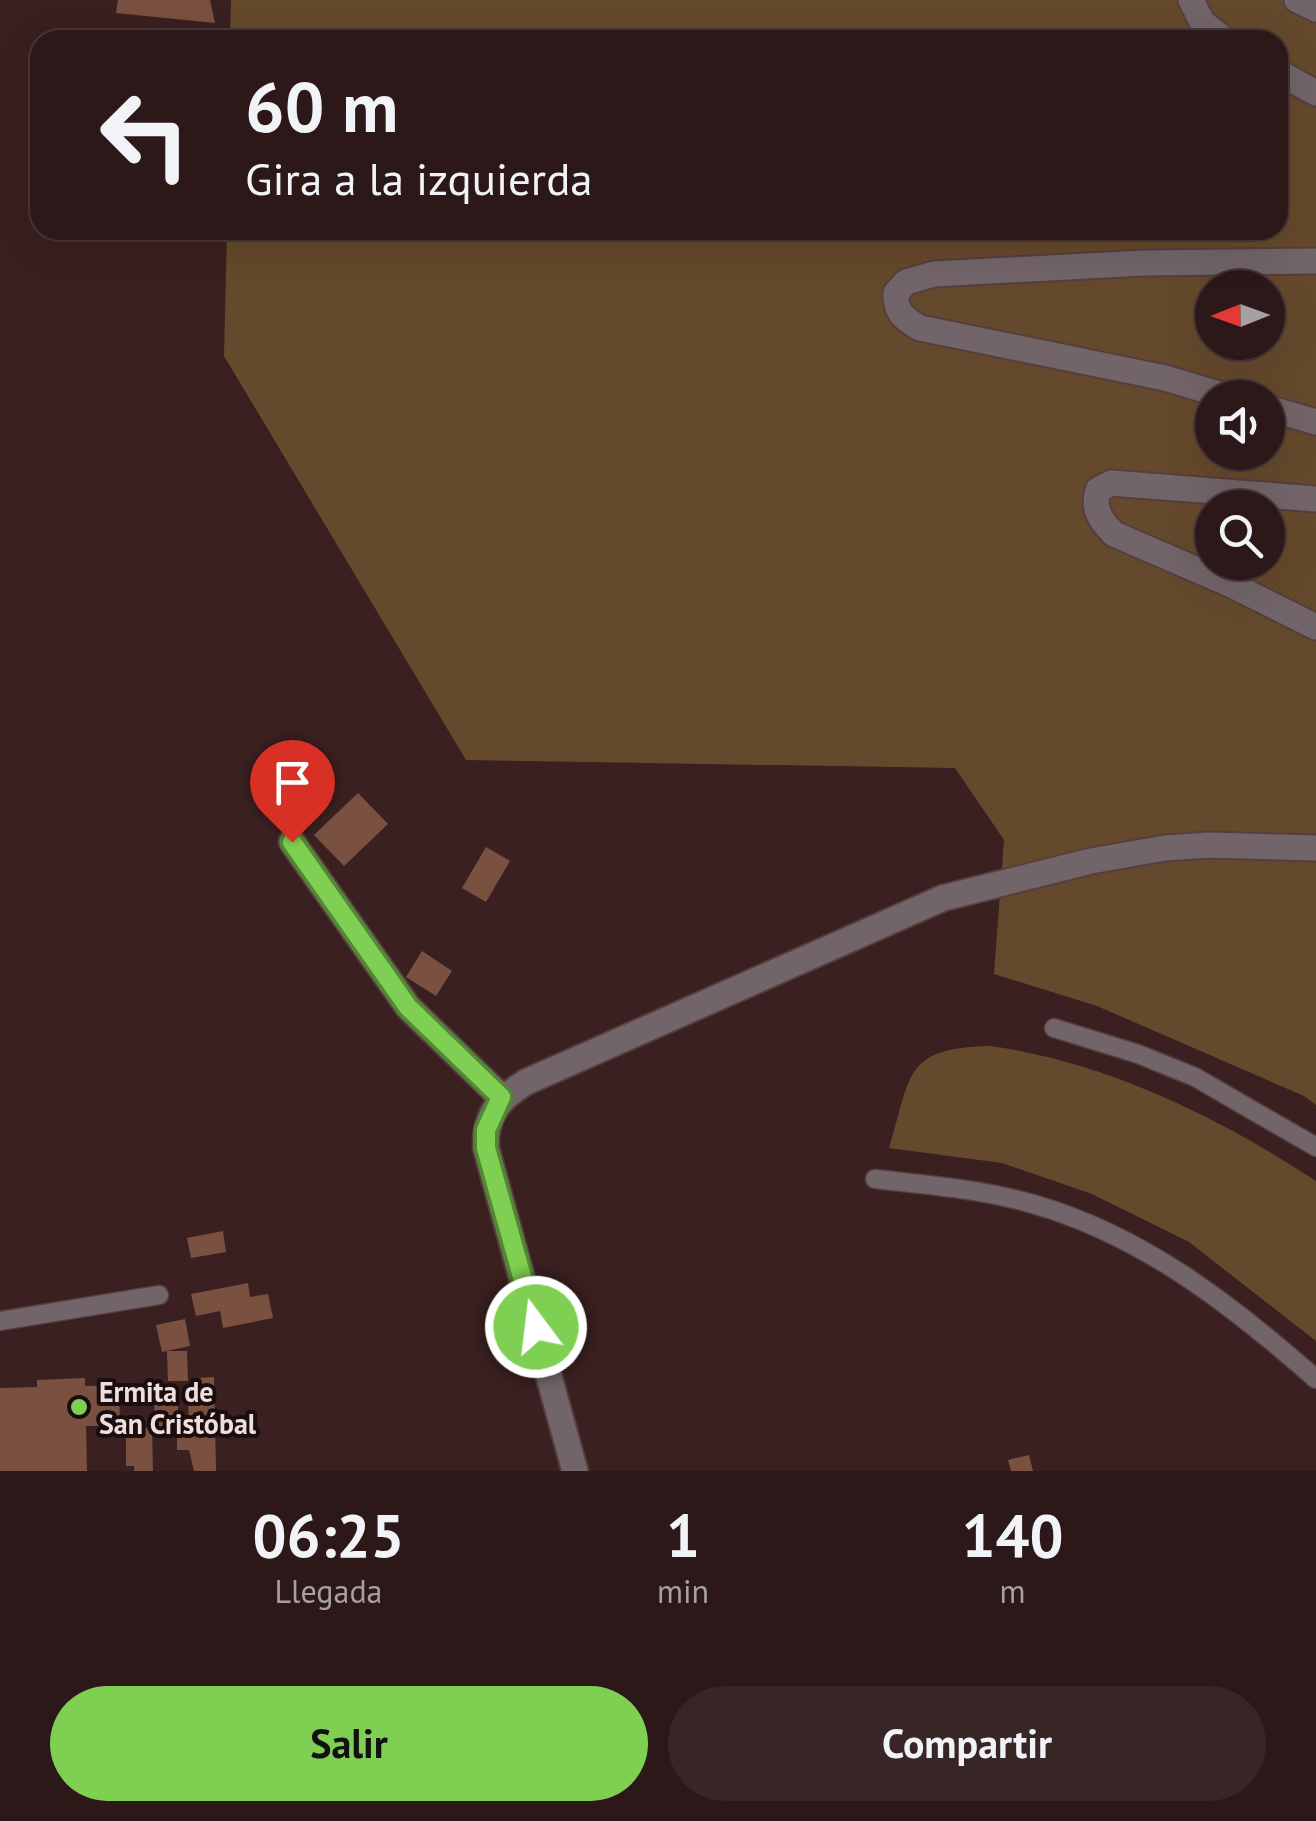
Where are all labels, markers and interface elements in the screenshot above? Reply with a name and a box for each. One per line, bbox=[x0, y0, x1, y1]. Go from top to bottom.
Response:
text: 60 m bbox=[245, 61, 398, 151]
icon: left bbox=[80, 70, 210, 200]
text: Gira a la izquierda bbox=[245, 149, 593, 207]
north arrow bbox=[1195, 270, 1285, 360]
map controls bbox=[1195, 270, 1285, 580]
button: sound bbox=[1195, 380, 1285, 470]
button: search bbox=[1195, 490, 1285, 580]
pin bbox=[250, 740, 335, 843]
icon: arrive bbox=[265, 755, 320, 810]
position arrow bbox=[484, 1275, 588, 1379]
place label: Ermita de San Cristóbal bbox=[99, 1373, 257, 1442]
marker: Ermita de San Cristóbal bbox=[68, 1396, 90, 1418]
text: 06:25 bbox=[252, 1496, 405, 1574]
text: 1 bbox=[666, 1496, 700, 1574]
text: 140 bbox=[962, 1496, 1064, 1574]
text: Llegada bbox=[275, 1570, 382, 1612]
text: min bbox=[657, 1570, 709, 1612]
text: m bbox=[1000, 1570, 1026, 1612]
button: Salir bbox=[50, 1686, 648, 1801]
button: Compartir bbox=[668, 1686, 1266, 1801]

